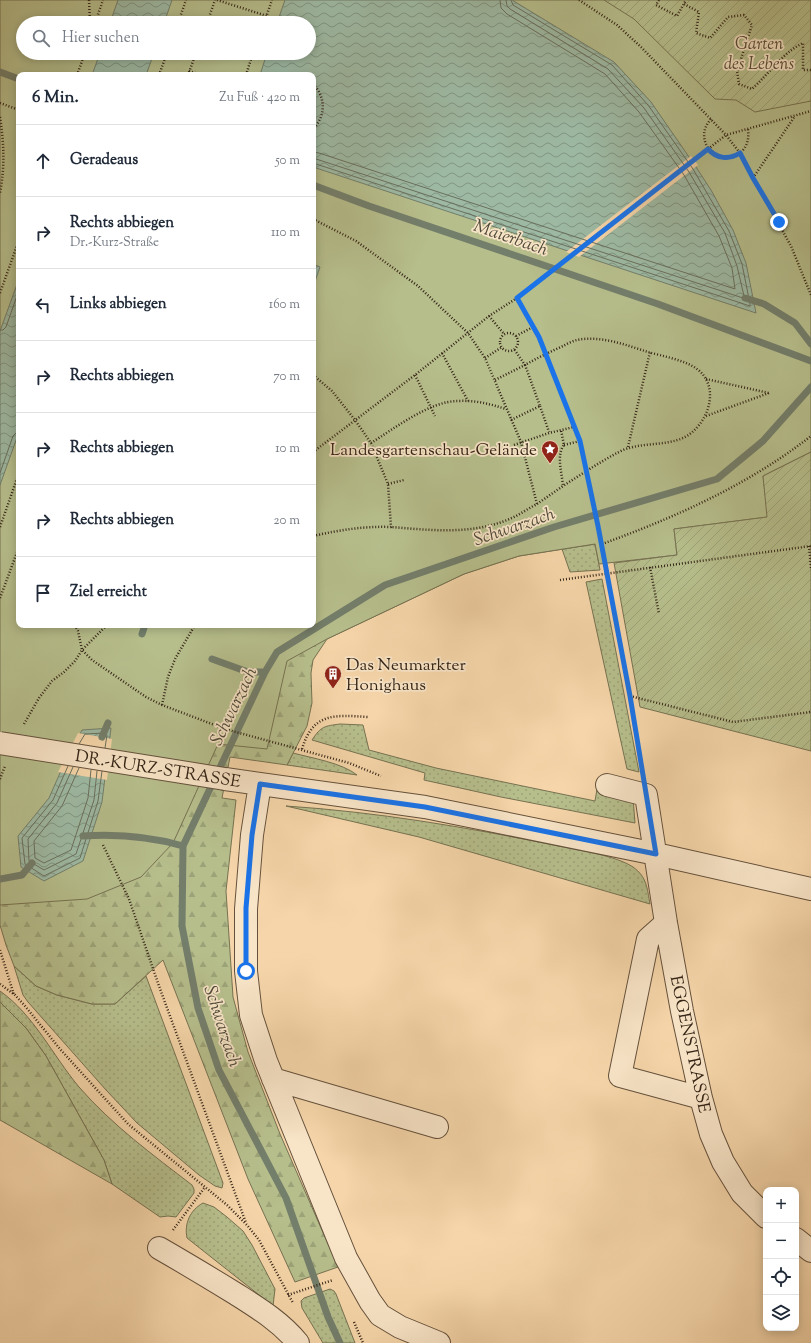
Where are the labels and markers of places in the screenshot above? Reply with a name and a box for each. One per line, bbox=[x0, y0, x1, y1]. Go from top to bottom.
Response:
place label: Landesgartenschau-Gelände bbox=[330, 439, 537, 463]
place icon: Landesgartenschau-Gelände bbox=[540, 439, 560, 464]
place label: Das Neumarkter Honighaus bbox=[346, 654, 466, 698]
building icon: Das Neumarkter Honighaus bbox=[323, 664, 343, 689]

